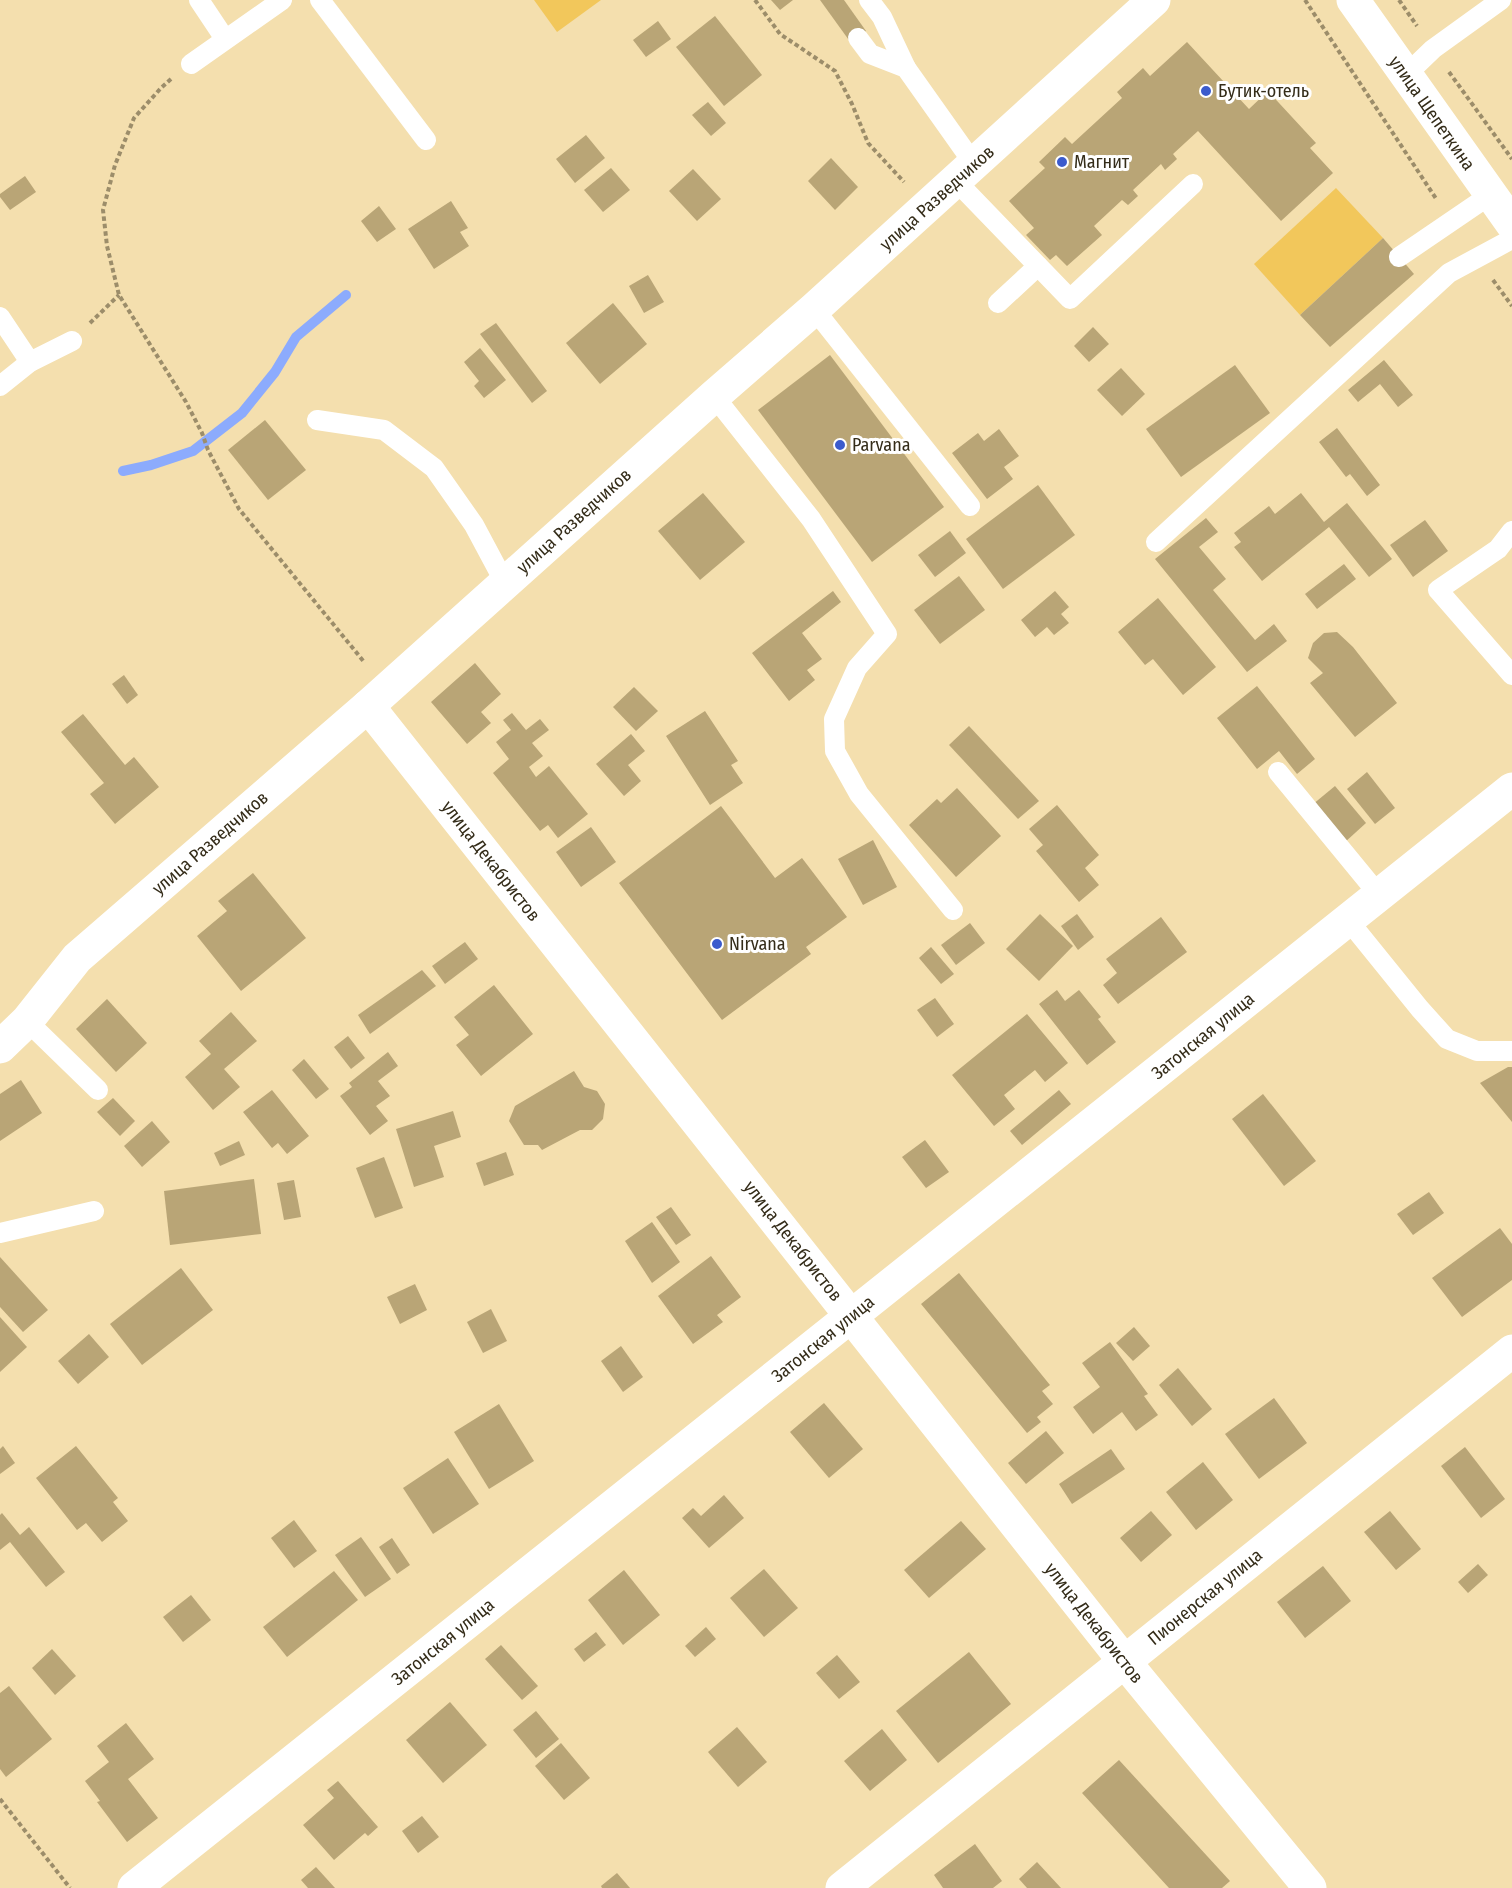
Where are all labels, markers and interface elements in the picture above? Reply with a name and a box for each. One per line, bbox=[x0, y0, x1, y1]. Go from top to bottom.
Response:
street label: улица Щепеткина bbox=[1384, 51, 1480, 175]
place label: Бутик-отель bbox=[1218, 80, 1309, 102]
marker: Бутик-отель bbox=[1199, 84, 1213, 98]
street label: улица Разведчиков bbox=[875, 141, 999, 255]
place label: Магнит bbox=[1074, 151, 1130, 173]
marker: Магнит bbox=[1055, 155, 1069, 169]
place label: Parvana bbox=[852, 434, 911, 456]
marker: Parvana bbox=[833, 438, 847, 452]
street label: улица Разведчиков bbox=[512, 464, 636, 578]
street label: улица Разведчиков bbox=[147, 787, 273, 899]
street label: улица Декабристов bbox=[437, 796, 545, 926]
place label: Nirvana bbox=[729, 933, 786, 955]
marker: Nirvana bbox=[710, 937, 724, 951]
street label: Затонская улица bbox=[1147, 988, 1259, 1084]
street label: улица Декабристов bbox=[739, 1176, 847, 1306]
street label: Затонская улица bbox=[767, 1291, 879, 1387]
street label: Пионерская улица bbox=[1143, 1544, 1267, 1650]
street label: улица Декабристов bbox=[1040, 1558, 1148, 1688]
street label: Затонская улица bbox=[387, 1594, 499, 1690]

